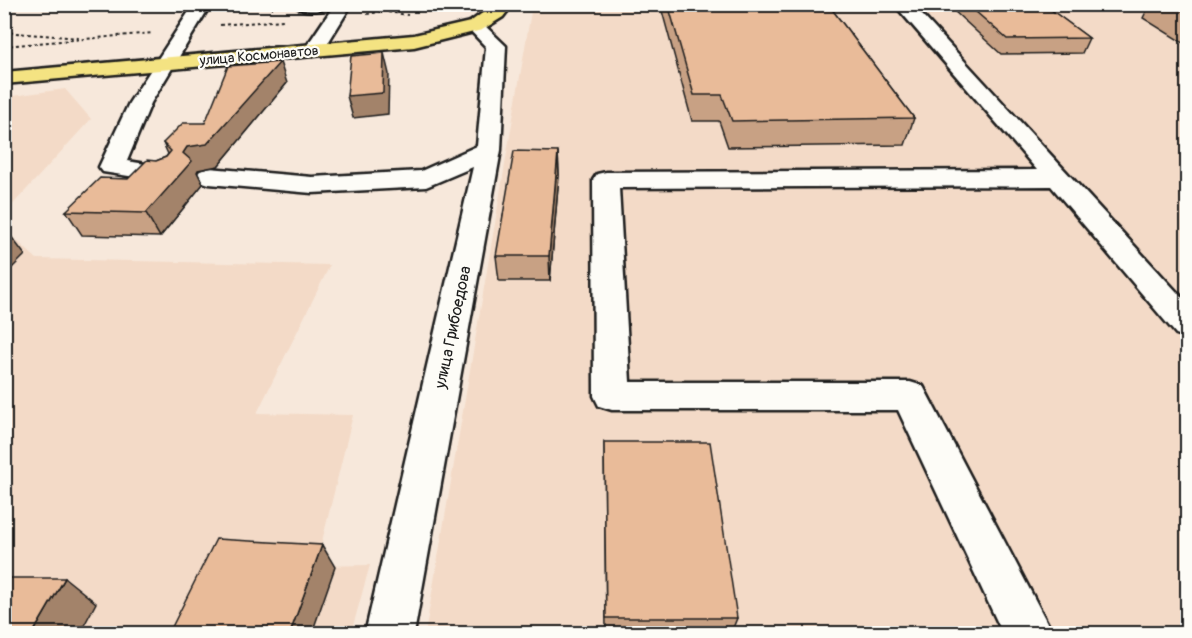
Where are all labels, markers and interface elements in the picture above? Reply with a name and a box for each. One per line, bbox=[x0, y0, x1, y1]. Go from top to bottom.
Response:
street label: улица Космонавтов bbox=[198, 42, 319, 69]
street label: улица Грибоедова bbox=[430, 264, 476, 391]

